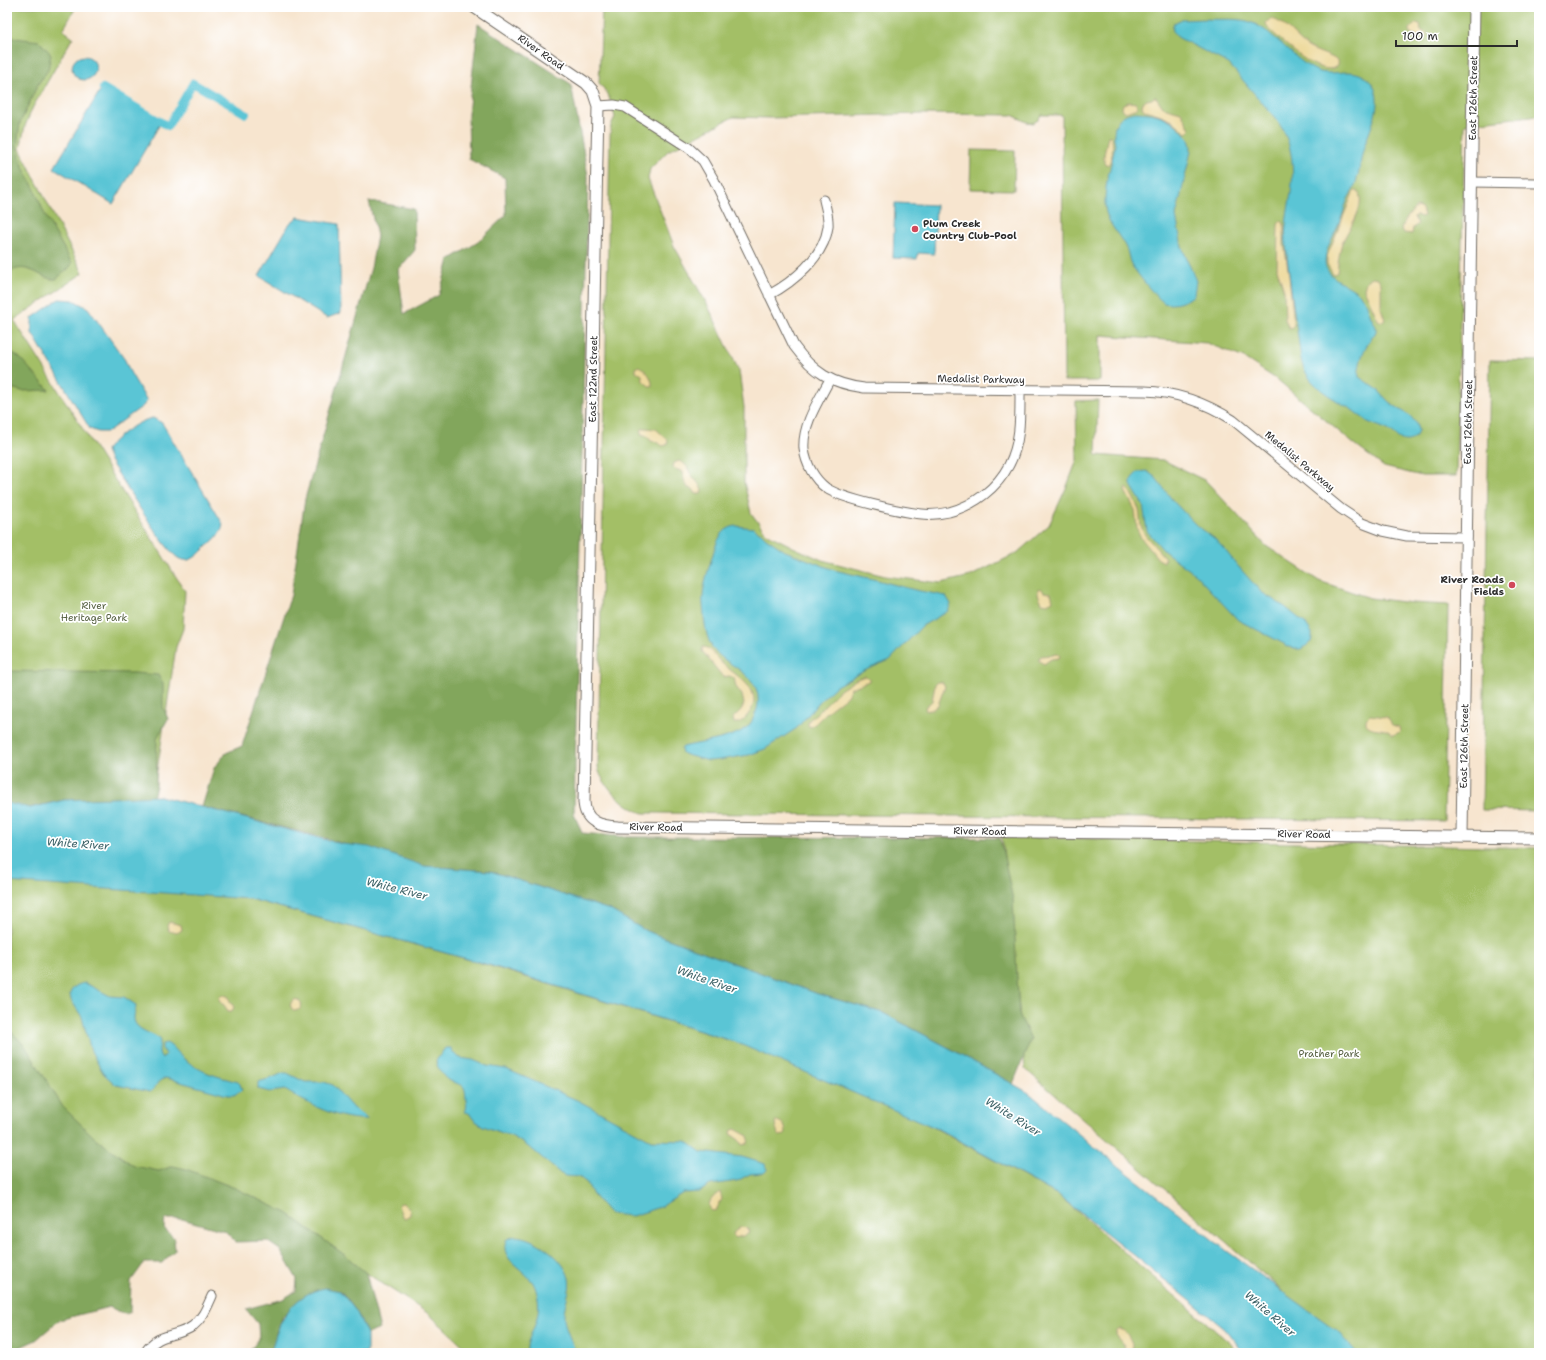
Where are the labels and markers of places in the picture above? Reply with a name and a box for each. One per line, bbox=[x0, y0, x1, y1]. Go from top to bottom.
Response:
place label: Plum Creek Country Club-Pool bbox=[923, 217, 1017, 242]
marker: Plum Creek Country Club-Pool bbox=[910, 224, 920, 234]
place label: River Roads Fields bbox=[1441, 573, 1504, 598]
marker: River Roads Fields bbox=[1507, 580, 1517, 590]

